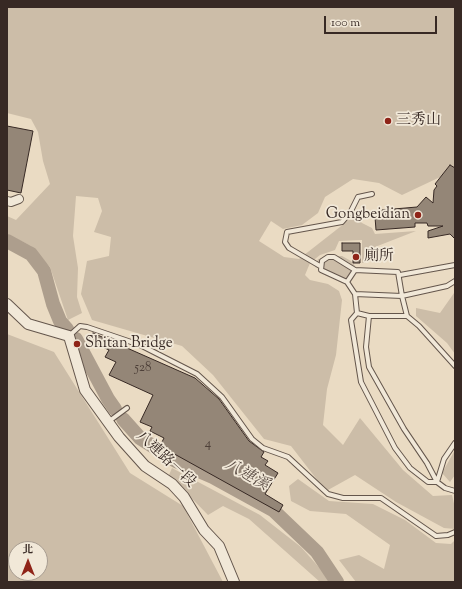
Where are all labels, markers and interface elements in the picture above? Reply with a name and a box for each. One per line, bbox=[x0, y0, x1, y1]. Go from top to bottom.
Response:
scale bar bbox=[326, 8, 439, 34]
text: 100 m bbox=[331, 14, 360, 32]
place label: 三秀山 bbox=[396, 112, 441, 130]
marker: 三秀山 bbox=[383, 116, 393, 126]
place label: Gongbeidian bbox=[326, 206, 410, 224]
marker: Gongbeidian bbox=[413, 210, 423, 220]
place label: 廁所 bbox=[364, 248, 394, 266]
marker: 廁所 bbox=[351, 252, 361, 262]
place label: Shitan Bridge bbox=[85, 335, 173, 353]
marker: Shitan Bridge bbox=[72, 339, 82, 349]
house number: 528 bbox=[134, 361, 152, 377]
street label: 八連路一段 bbox=[131, 428, 199, 492]
house number: 4 bbox=[205, 437, 211, 453]
water label: 八連溪 bbox=[220, 456, 272, 496]
north arrow bbox=[8, 541, 48, 581]
text: 北 bbox=[23, 542, 34, 558]

